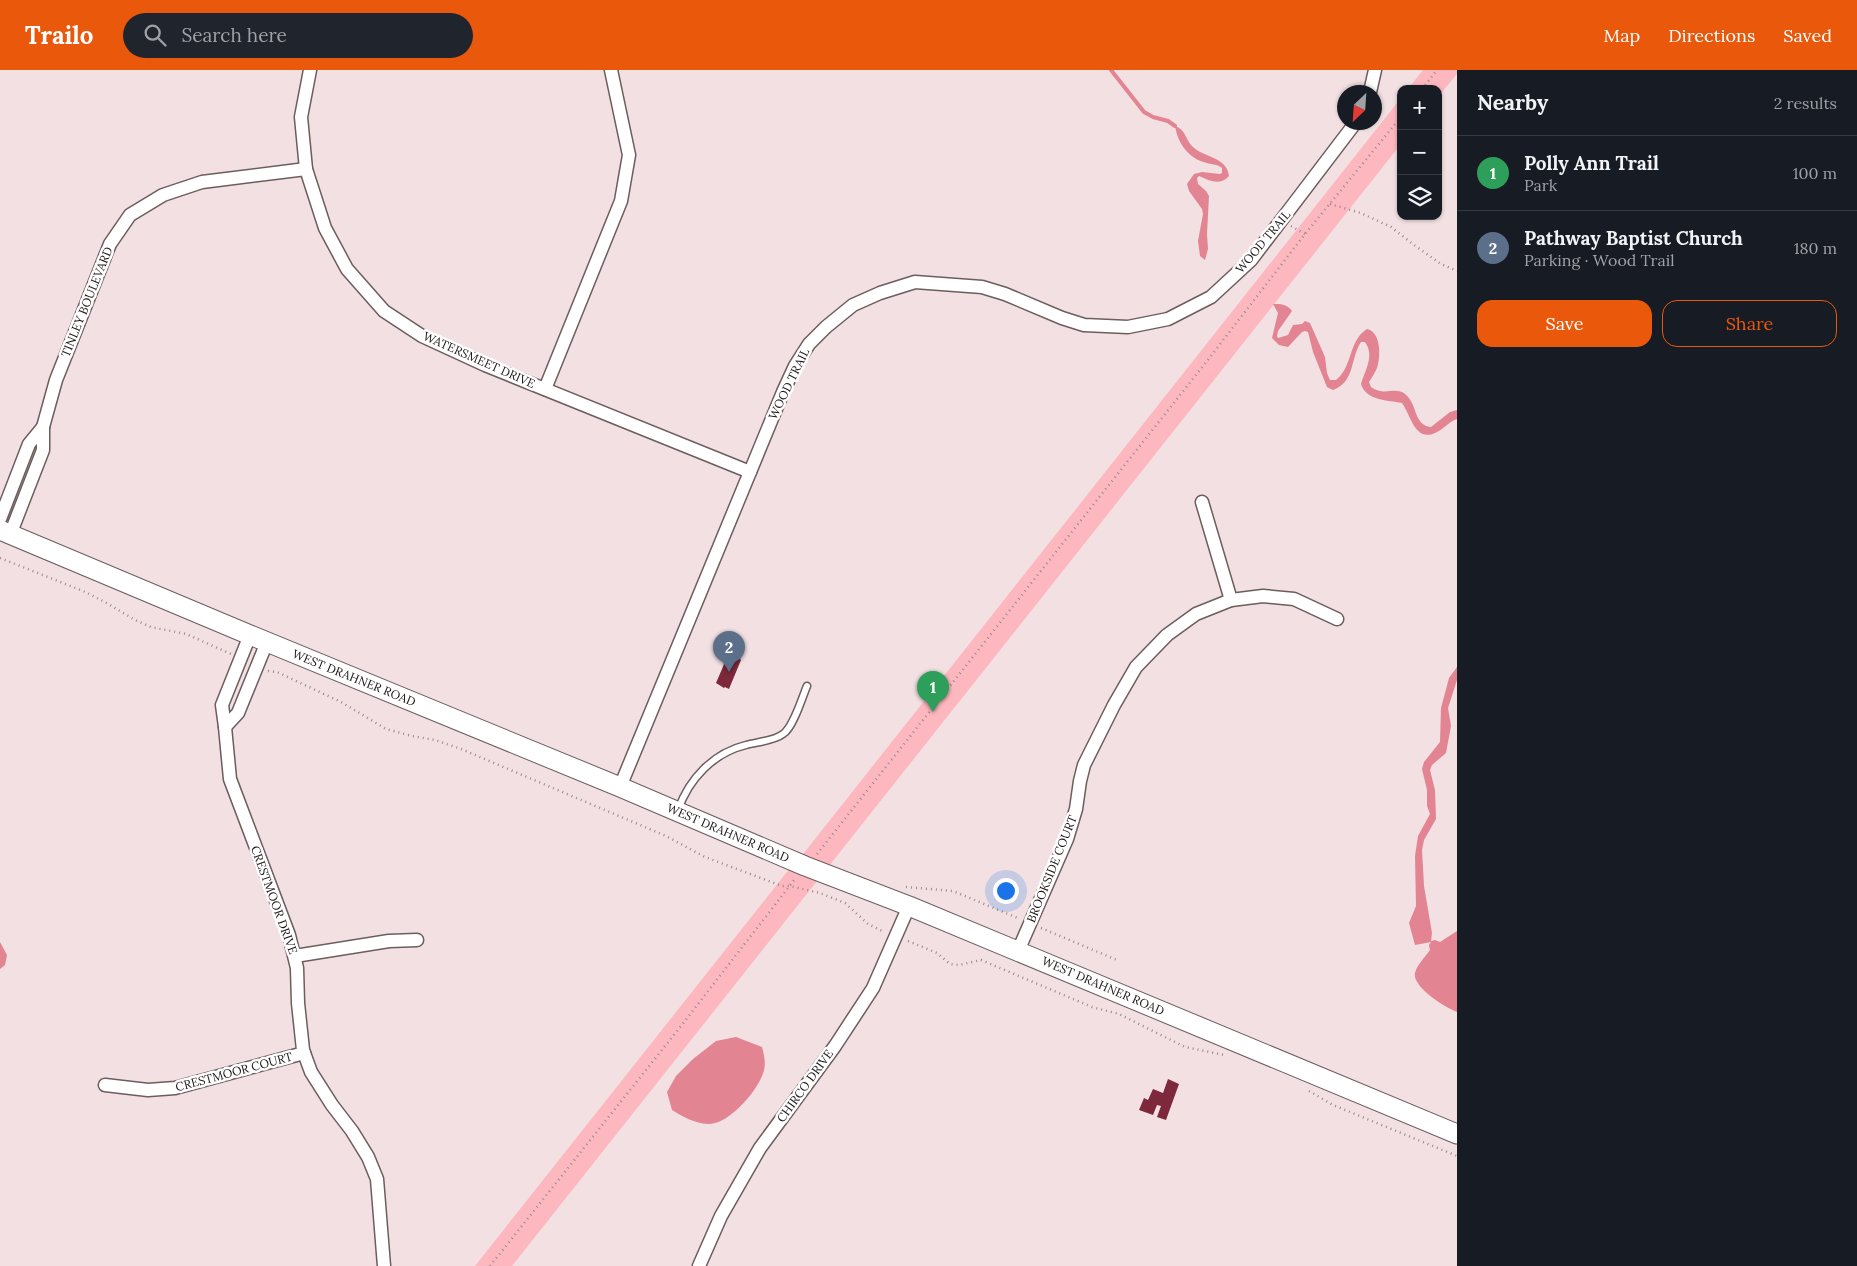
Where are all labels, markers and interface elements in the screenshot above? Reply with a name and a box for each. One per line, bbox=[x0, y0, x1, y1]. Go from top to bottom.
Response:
search box bbox=[123, 13, 473, 58]
text: Trailo bbox=[25, 20, 93, 51]
icon: search bbox=[141, 21, 169, 49]
text: Search here bbox=[181, 23, 287, 47]
text: Map bbox=[1604, 24, 1640, 47]
text: Directions bbox=[1668, 24, 1755, 47]
text: Saved bbox=[1783, 24, 1832, 47]
north arrow bbox=[1337, 85, 1382, 130]
map controls bbox=[1397, 85, 1442, 220]
button: + bbox=[1397, 85, 1442, 130]
text: Nearby bbox=[1477, 89, 1548, 116]
text: 2 results bbox=[1774, 93, 1837, 113]
button: − bbox=[1397, 130, 1442, 175]
text: Polly Ann Trail bbox=[1524, 151, 1659, 175]
text: 1 bbox=[1490, 163, 1496, 183]
text: 100 m bbox=[1793, 163, 1837, 183]
button: layers bbox=[1397, 175, 1442, 220]
text: Park bbox=[1524, 175, 1557, 195]
street label: WOOD TRAIL bbox=[1232, 207, 1293, 276]
text: Pathway Baptist Church bbox=[1524, 226, 1743, 250]
text: 2 bbox=[1489, 238, 1497, 258]
text: 180 m bbox=[1794, 238, 1837, 258]
street label: TINLEY BOULEVARD bbox=[58, 244, 116, 359]
text: Parking · Wood Trail bbox=[1524, 250, 1674, 270]
button: Save bbox=[1477, 300, 1652, 347]
button: Share bbox=[1662, 300, 1837, 347]
street label: WATERSMEET DRIVE bbox=[421, 328, 537, 391]
street label: WOOD TRAIL bbox=[765, 346, 812, 422]
pin: 2 bbox=[713, 631, 745, 672]
street label: WEST DRAHNER ROAD bbox=[290, 646, 418, 709]
pin: 1 bbox=[917, 671, 949, 712]
street label: WEST DRAHNER ROAD bbox=[665, 800, 792, 865]
street label: BROOKSIDE COURT bbox=[1023, 813, 1080, 925]
street label: CRESTMOOR DRIVE bbox=[248, 844, 301, 956]
your location bbox=[993, 878, 1019, 904]
street label: WEST DRAHNER ROAD bbox=[1040, 953, 1167, 1018]
street label: CHIRCO DRIVE bbox=[773, 1046, 836, 1125]
street label: CRESTMOOR COURT bbox=[174, 1049, 294, 1094]

